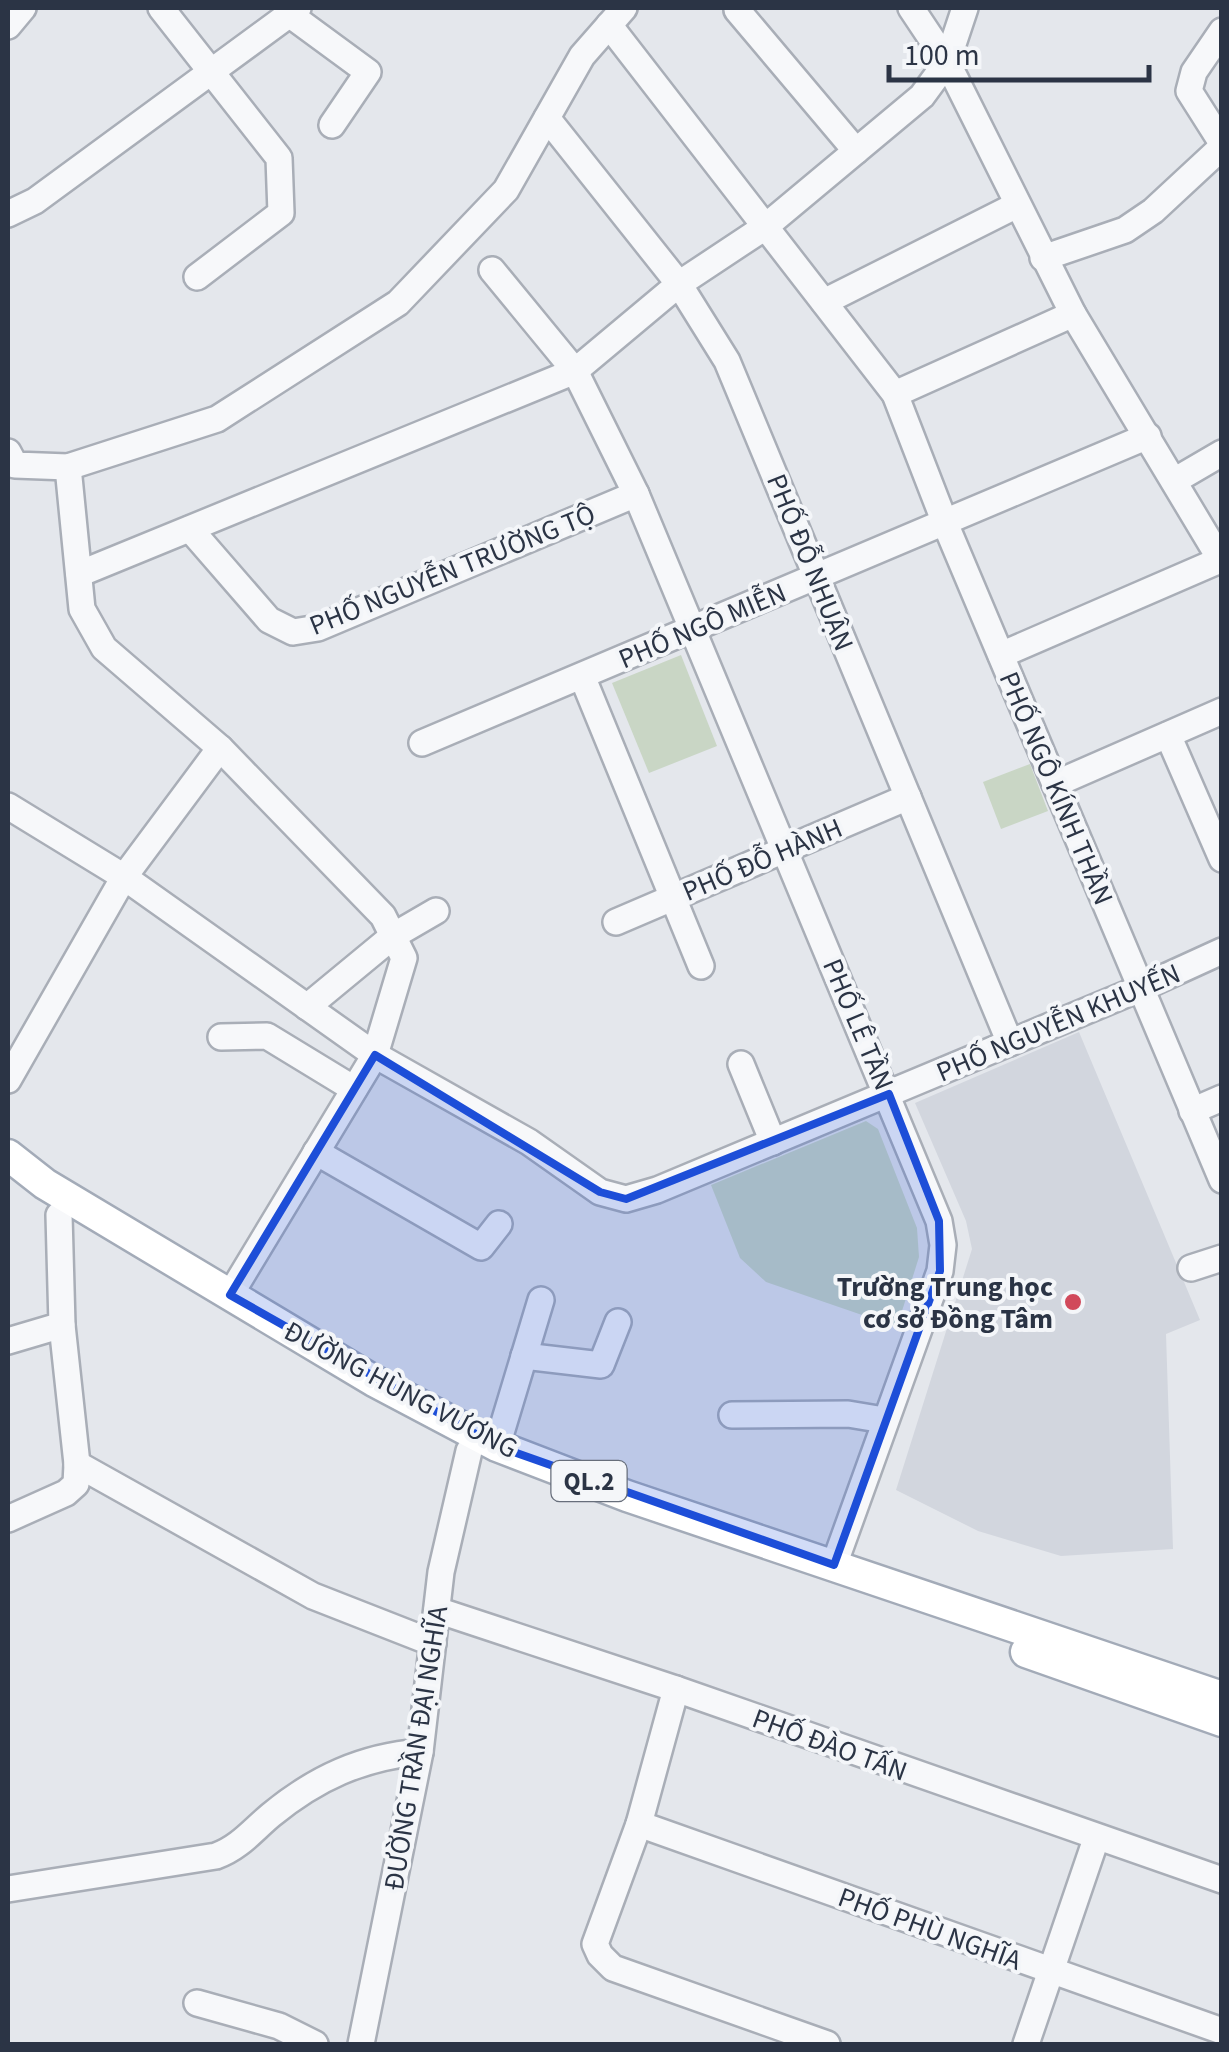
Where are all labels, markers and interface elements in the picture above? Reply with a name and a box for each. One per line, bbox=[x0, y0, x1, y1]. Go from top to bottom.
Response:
scale bar bbox=[889, 20, 1149, 82]
text: 100 m bbox=[904, 34, 980, 77]
street label: PHỐ ĐỖ NHUẬN bbox=[756, 468, 864, 657]
street label: PHỐ NGUYỄN TRƯỜNG TỘ bbox=[303, 494, 601, 646]
street label: PHỐ NGÔ MIỄN bbox=[612, 573, 792, 679]
street label: PHỐ NGÔ KÍNH THẦN bbox=[989, 665, 1123, 911]
street label: PHỐ ĐỖ HÀNH bbox=[676, 808, 849, 912]
street label: PHỐ LÊ TẦN bbox=[812, 952, 904, 1096]
street label: PHỐ NGUYỄN KHUYẾN bbox=[930, 953, 1187, 1092]
place label: Trường Trung học cơ sở Đồng Tâm bbox=[837, 1267, 1053, 1339]
marker: Trường Trung học cơ sở Đồng Tâm bbox=[1062, 1291, 1084, 1313]
street label: ĐƯỜNG HÙNG VƯƠNG bbox=[276, 1311, 525, 1469]
road number: QL.2 bbox=[552, 1461, 626, 1501]
street label: ĐƯỜNG TRẦN ĐẠI NGHĨA bbox=[374, 1602, 458, 1893]
street label: PHỐ ĐÀO TẤN bbox=[747, 1698, 913, 1791]
street label: PHỐ PHÙ NGHĨA bbox=[832, 1877, 1028, 1981]

